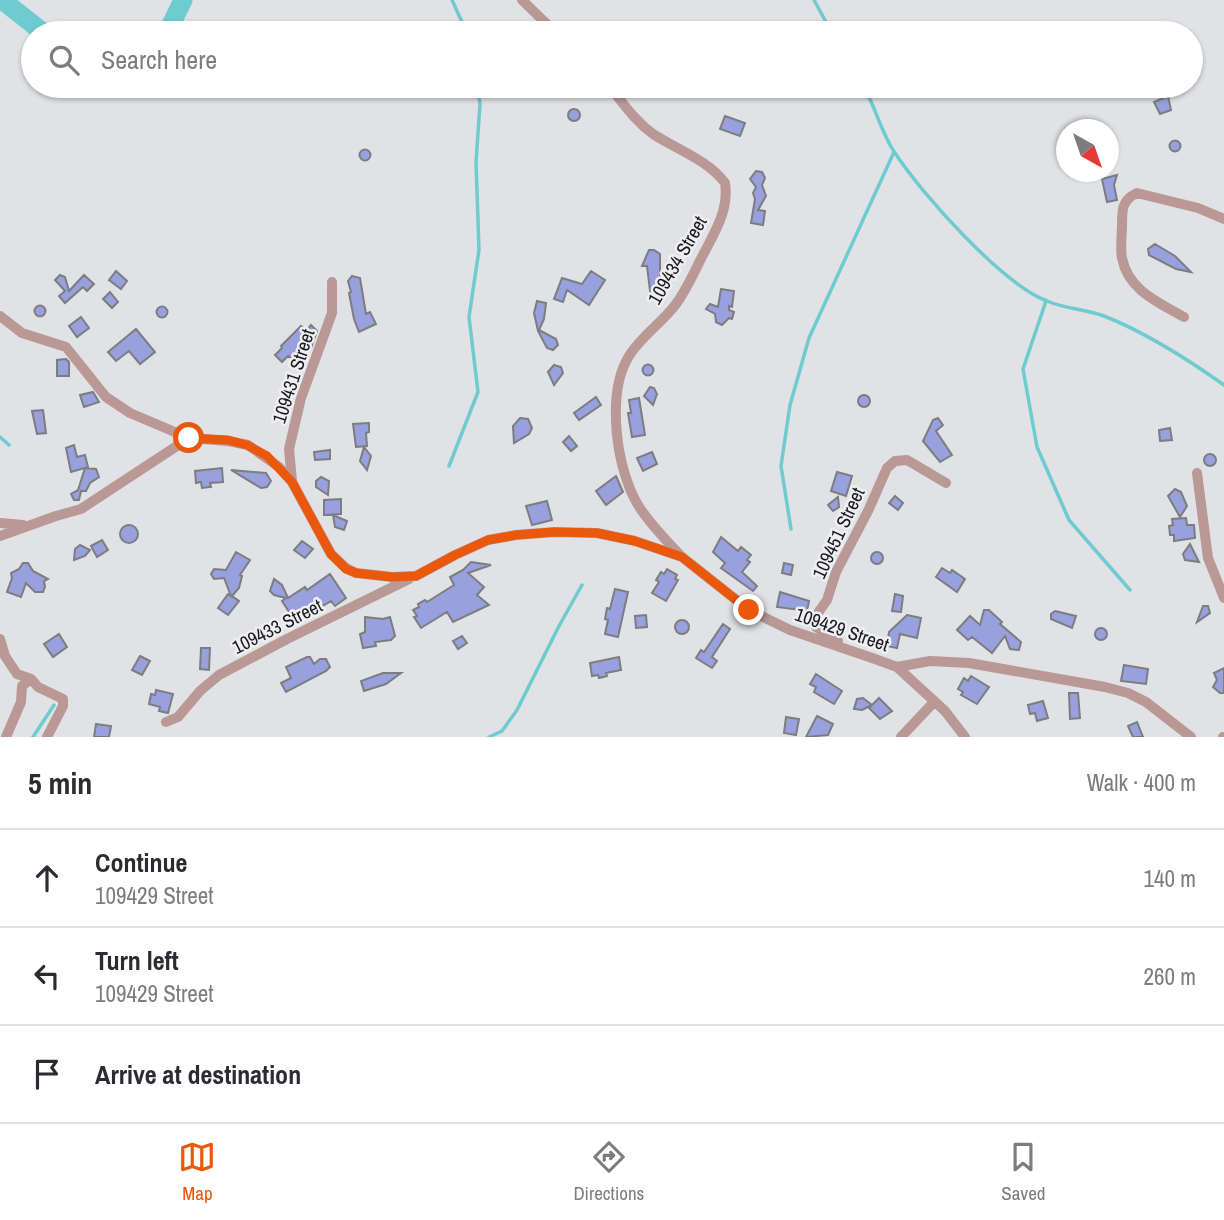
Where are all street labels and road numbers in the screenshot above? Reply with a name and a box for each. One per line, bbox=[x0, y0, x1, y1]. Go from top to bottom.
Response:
street label: 109434 Street bbox=[641, 211, 713, 309]
street label: 109431 Street bbox=[266, 325, 321, 427]
street label: 109451 Street bbox=[806, 483, 871, 583]
street label: 109433 Street bbox=[227, 592, 327, 660]
street label: 109429 Street bbox=[791, 601, 893, 657]

